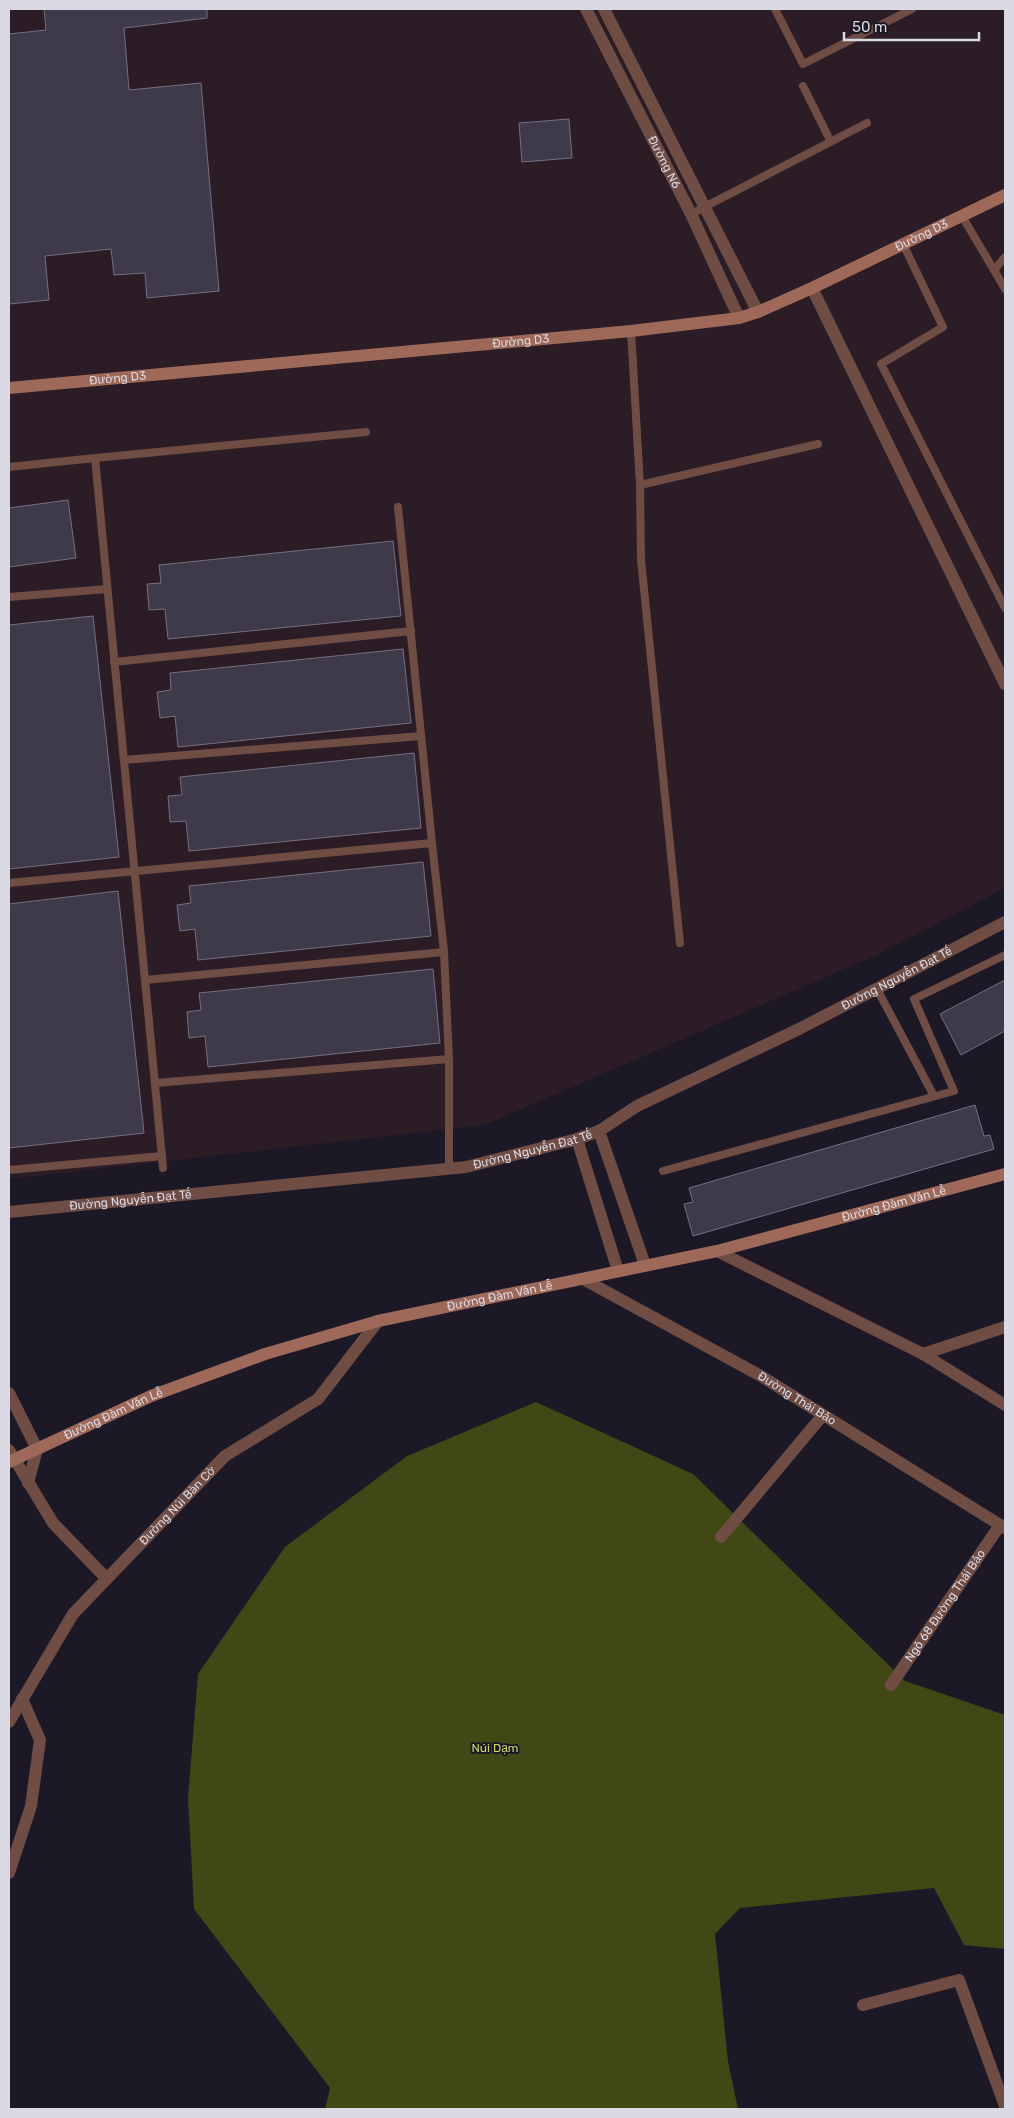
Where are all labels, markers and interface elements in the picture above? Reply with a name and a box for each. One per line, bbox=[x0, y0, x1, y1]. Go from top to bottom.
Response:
scale bar bbox=[844, 10, 979, 42]
text: 50 m bbox=[852, 18, 887, 36]
street label: Đường N6 bbox=[645, 133, 684, 191]
street label: Đường D3 bbox=[893, 216, 950, 254]
street label: Đường D3 bbox=[492, 332, 550, 351]
street label: Đường D3 bbox=[88, 368, 147, 388]
street label: Đường Nguyễn Đạt Tế bbox=[839, 943, 955, 1013]
street label: Đường Nguyễn Đạt Tế bbox=[471, 1126, 594, 1172]
street label: Đường Đàm Văn Lễ bbox=[840, 1183, 948, 1224]
street label: Đường Nguyễn Đạt Tế bbox=[69, 1186, 192, 1213]
street label: Đường Đàm Văn Lễ bbox=[446, 1278, 554, 1314]
street label: Đường Thái Bảo bbox=[755, 1369, 839, 1428]
street label: Đường Đàm Văn Lễ bbox=[62, 1385, 165, 1443]
street label: Đường Núi Bàn Cờ bbox=[136, 1463, 218, 1548]
street label: Ngõ 68 Đường Thái Bảo bbox=[902, 1547, 988, 1664]
park label: Núi Dạm bbox=[471, 1741, 519, 1755]

